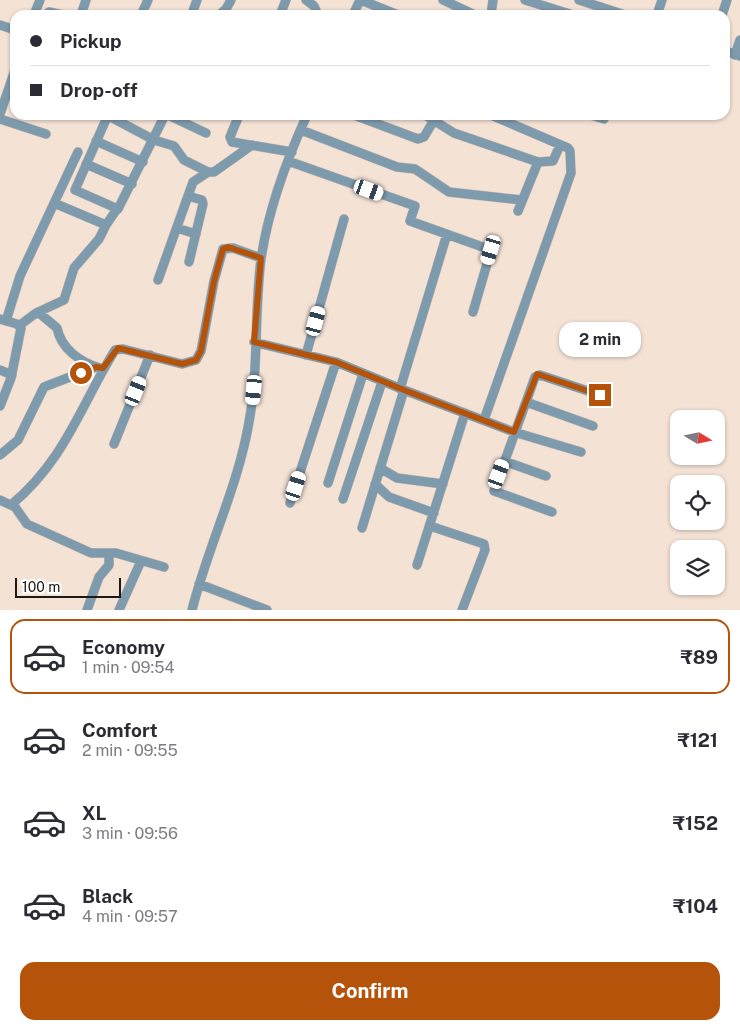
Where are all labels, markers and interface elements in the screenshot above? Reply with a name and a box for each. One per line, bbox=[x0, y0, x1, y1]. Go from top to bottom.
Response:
text: Pickup bbox=[60, 30, 122, 52]
text: Drop-off bbox=[60, 79, 137, 101]
car bbox=[352, 178, 385, 202]
car bbox=[479, 233, 502, 267]
car bbox=[304, 305, 327, 337]
callout: 2 min bbox=[559, 322, 641, 358]
text: 2 min bbox=[579, 330, 621, 349]
route start bbox=[70, 362, 92, 384]
car bbox=[123, 374, 148, 408]
car bbox=[245, 374, 262, 406]
route end bbox=[589, 384, 611, 406]
north arrow bbox=[670, 410, 725, 465]
map controls bbox=[670, 410, 725, 595]
car bbox=[486, 457, 511, 491]
car bbox=[284, 469, 307, 503]
button: locate bbox=[670, 475, 725, 530]
button: layers bbox=[670, 540, 725, 595]
scale bar bbox=[15, 575, 121, 598]
text: 100 m bbox=[22, 579, 60, 595]
icon: car bbox=[22, 634, 67, 679]
text: Economy bbox=[82, 636, 165, 658]
text: ₹89 bbox=[681, 646, 718, 668]
text: 1 min · 09:54 bbox=[82, 658, 174, 677]
icon: car bbox=[22, 717, 67, 762]
text: Comfort bbox=[82, 719, 158, 741]
text: ₹121 bbox=[677, 729, 718, 751]
text: 2 min · 09:55 bbox=[82, 741, 178, 760]
icon: car bbox=[22, 800, 67, 845]
text: XL bbox=[82, 802, 107, 824]
text: ₹152 bbox=[673, 812, 718, 834]
text: 3 min · 09:56 bbox=[82, 824, 178, 843]
icon: car bbox=[22, 883, 67, 928]
text: Black bbox=[82, 885, 133, 907]
text: ₹104 bbox=[673, 895, 718, 917]
text: 4 min · 09:57 bbox=[82, 907, 178, 926]
button: Confirm bbox=[20, 962, 720, 1020]

